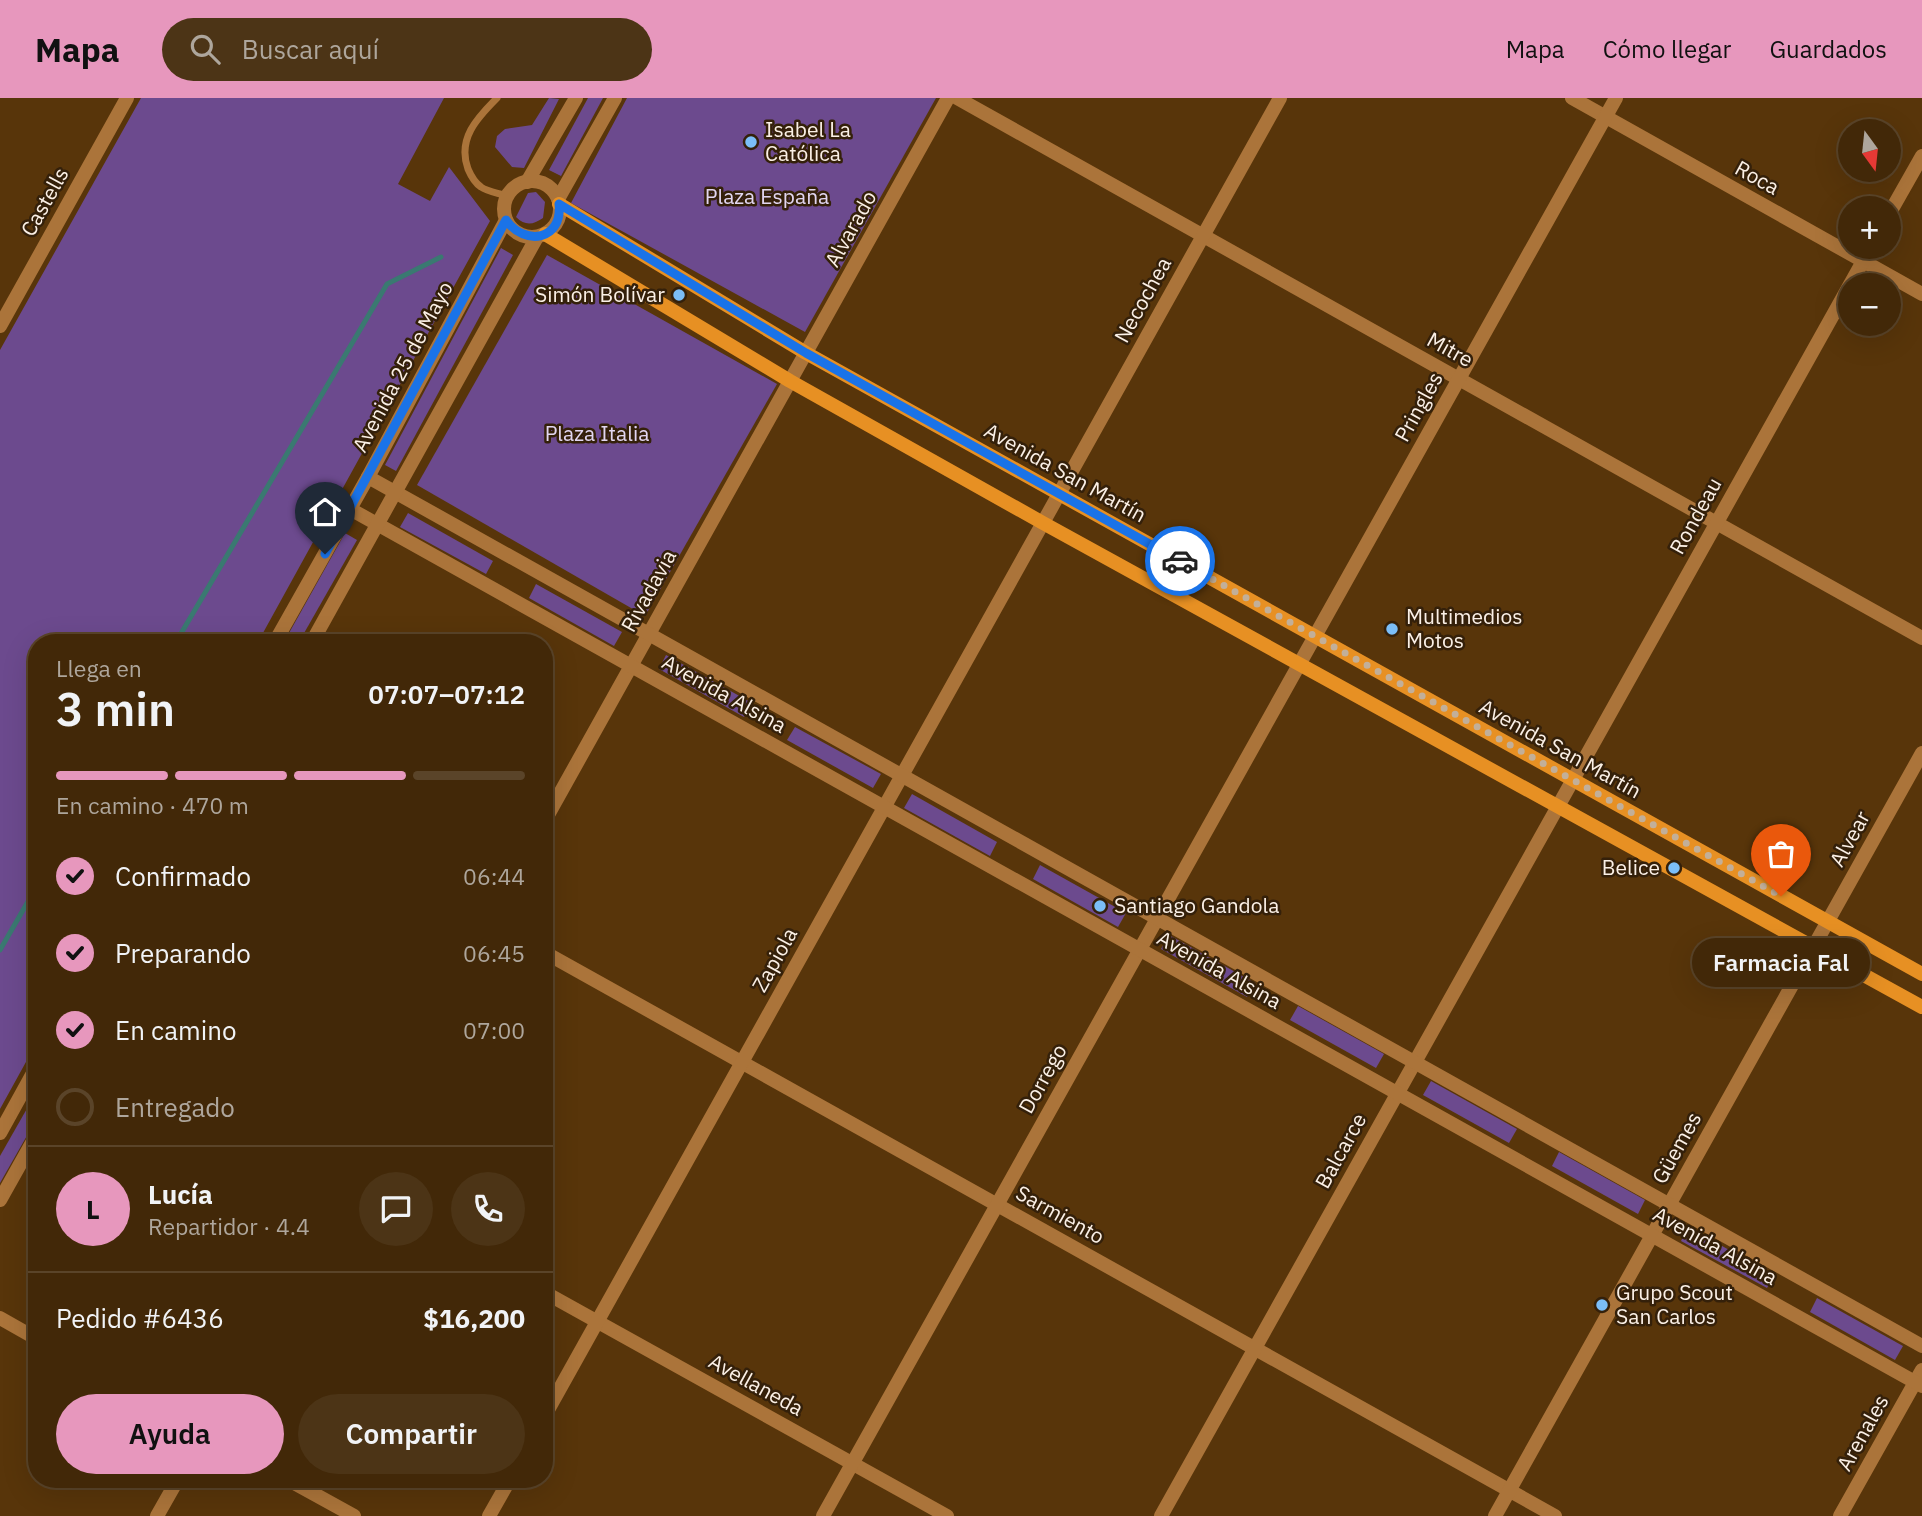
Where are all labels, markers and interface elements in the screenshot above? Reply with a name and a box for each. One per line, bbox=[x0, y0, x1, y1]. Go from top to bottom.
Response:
search box bbox=[162, 18, 652, 81]
text: Mapa bbox=[35, 28, 120, 71]
icon: search bbox=[186, 30, 224, 68]
text: Buscar aquí bbox=[242, 32, 379, 66]
text: Mapa bbox=[1506, 33, 1565, 65]
text: Cómo llegar bbox=[1603, 33, 1731, 65]
text: Guardados bbox=[1769, 33, 1887, 65]
place label: Isabel La Católica bbox=[765, 115, 851, 167]
north arrow bbox=[1838, 119, 1900, 182]
map controls bbox=[1838, 119, 1901, 336]
marker: Isabel La Católica bbox=[743, 134, 759, 150]
street label: Roca bbox=[1730, 154, 1785, 201]
street label: Castells bbox=[14, 162, 74, 241]
park label: Plaza España bbox=[705, 182, 829, 210]
street label: Alvarado bbox=[818, 185, 883, 272]
button: + bbox=[1838, 196, 1901, 259]
street label: Necochea bbox=[1107, 252, 1177, 347]
button: − bbox=[1838, 273, 1901, 336]
street label: Avenida 25 de Mayo bbox=[345, 276, 459, 457]
place label: Simón Bolívar bbox=[535, 280, 665, 308]
marker: Simón Bolívar bbox=[671, 287, 687, 303]
street label: Mitre bbox=[1422, 325, 1479, 373]
street label: Pringles bbox=[1387, 367, 1449, 447]
street label: Avenida San Martín bbox=[979, 416, 1152, 528]
park label: Plaza Italia bbox=[545, 419, 649, 447]
street label: Rondeau bbox=[1663, 472, 1728, 559]
pin bbox=[295, 482, 355, 554]
icon: home bbox=[306, 493, 344, 531]
courier bbox=[1145, 526, 1215, 596]
icon: car bbox=[1161, 542, 1199, 580]
street label: Rivadavia bbox=[614, 544, 682, 637]
place label: Multimedios Motos bbox=[1406, 602, 1523, 654]
marker: Multimedios Motos bbox=[1384, 621, 1400, 637]
street label: Avenida Alsina bbox=[657, 647, 792, 739]
text: Llega en bbox=[56, 653, 142, 683]
text: 07:07–07:12 bbox=[368, 677, 525, 711]
text: 3 min bbox=[56, 679, 175, 739]
street label: Avenida San Martín bbox=[1474, 692, 1647, 804]
text: En camino · 470 m bbox=[56, 790, 249, 820]
street label: Alvear bbox=[1822, 805, 1876, 871]
pin bbox=[1751, 824, 1811, 896]
icon: bag bbox=[1762, 835, 1800, 873]
place label: Belice bbox=[1602, 853, 1660, 881]
icon: check bbox=[56, 857, 94, 895]
text: Confirmado bbox=[115, 859, 251, 893]
marker: Belice bbox=[1666, 860, 1682, 876]
text: 06:44 bbox=[463, 861, 525, 891]
place label: Santiago Gandola bbox=[1114, 891, 1279, 919]
marker: Santiago Gandola bbox=[1092, 898, 1108, 914]
street label: Zapiola bbox=[745, 922, 803, 997]
street label: Avenida Alsina bbox=[1152, 923, 1287, 1015]
icon: check bbox=[56, 934, 94, 972]
text: Preparando bbox=[115, 936, 251, 970]
text: 06:45 bbox=[463, 938, 525, 968]
callout: Farmacia Fal bbox=[1692, 938, 1870, 987]
text: Farmacia Fal bbox=[1713, 947, 1849, 977]
icon: check bbox=[56, 1011, 94, 1049]
text: En camino bbox=[115, 1013, 237, 1047]
text: 07:00 bbox=[463, 1015, 525, 1045]
street label: Dorrego bbox=[1012, 1039, 1073, 1118]
text: Entregado bbox=[115, 1090, 235, 1124]
street label: Güemes bbox=[1645, 1107, 1707, 1188]
street label: Balcarce bbox=[1308, 1108, 1372, 1193]
button: chat bbox=[359, 1172, 433, 1246]
button: phone bbox=[451, 1172, 525, 1246]
text: Lucía bbox=[148, 1177, 213, 1211]
street label: Sarmiento bbox=[1011, 1178, 1110, 1250]
text: L bbox=[86, 1192, 100, 1226]
street label: Avenida Alsina bbox=[1648, 1199, 1783, 1291]
text: Repartidor · 4.4 bbox=[148, 1211, 310, 1241]
place label: Grupo Scout San Carlos bbox=[1616, 1278, 1733, 1330]
marker: Grupo Scout San Carlos bbox=[1594, 1297, 1610, 1313]
text: Pedido #6436 bbox=[56, 1301, 224, 1335]
text: $16,200 bbox=[423, 1301, 525, 1335]
street label: Avellaneda bbox=[704, 1347, 809, 1422]
street label: Arenales bbox=[1830, 1389, 1895, 1476]
button: Ayuda bbox=[56, 1394, 284, 1474]
button: Compartir bbox=[298, 1394, 525, 1474]

